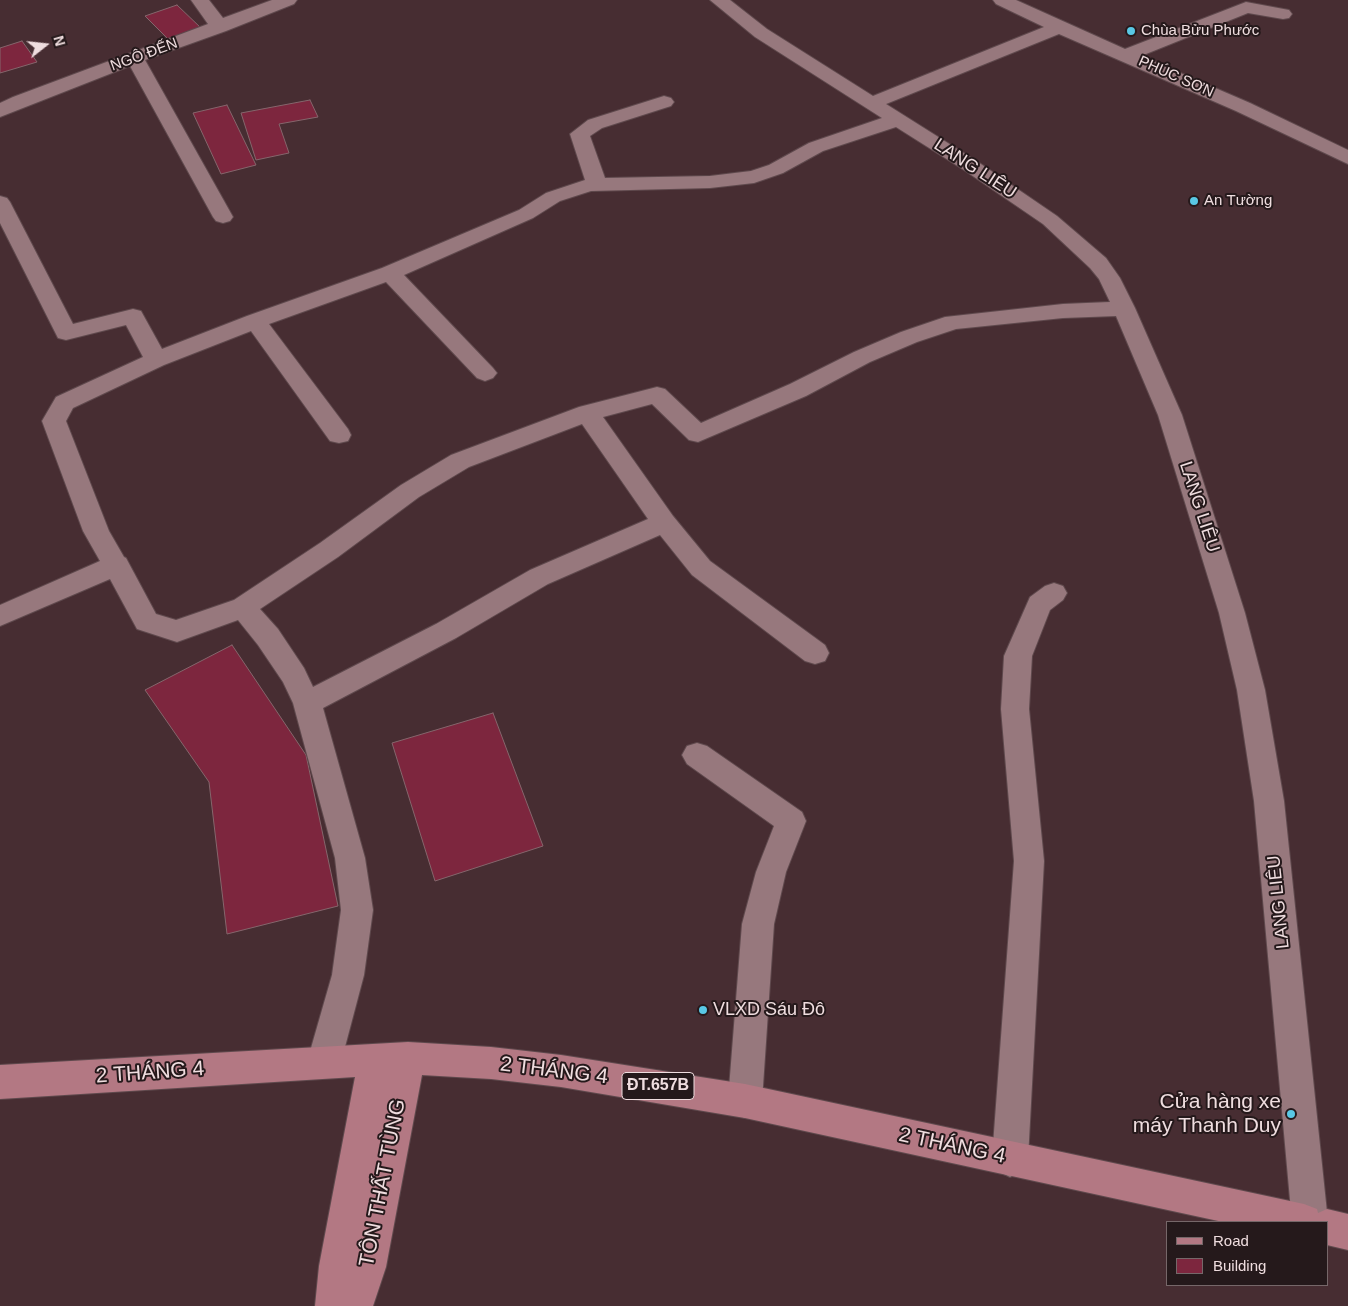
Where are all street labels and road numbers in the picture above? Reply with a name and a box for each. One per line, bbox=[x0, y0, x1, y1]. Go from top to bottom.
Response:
street label: NGÔ ĐẾN bbox=[108, 35, 180, 75]
street label: PHÚC SƠN bbox=[1136, 52, 1216, 102]
street label: LANG LIÊU bbox=[930, 134, 1020, 204]
street label: LANG LIÊU bbox=[1174, 459, 1224, 555]
street label: LANG LIÊU bbox=[1263, 854, 1295, 950]
street label: 2 THÁNG 4 bbox=[499, 1052, 609, 1090]
street label: 2 THÁNG 4 bbox=[95, 1057, 205, 1089]
road number: ĐT.657B bbox=[622, 1072, 694, 1100]
street label: TÔN THẤT TÙNG bbox=[354, 1097, 412, 1269]
street label: 2 THÁNG 4 bbox=[896, 1122, 1008, 1170]

